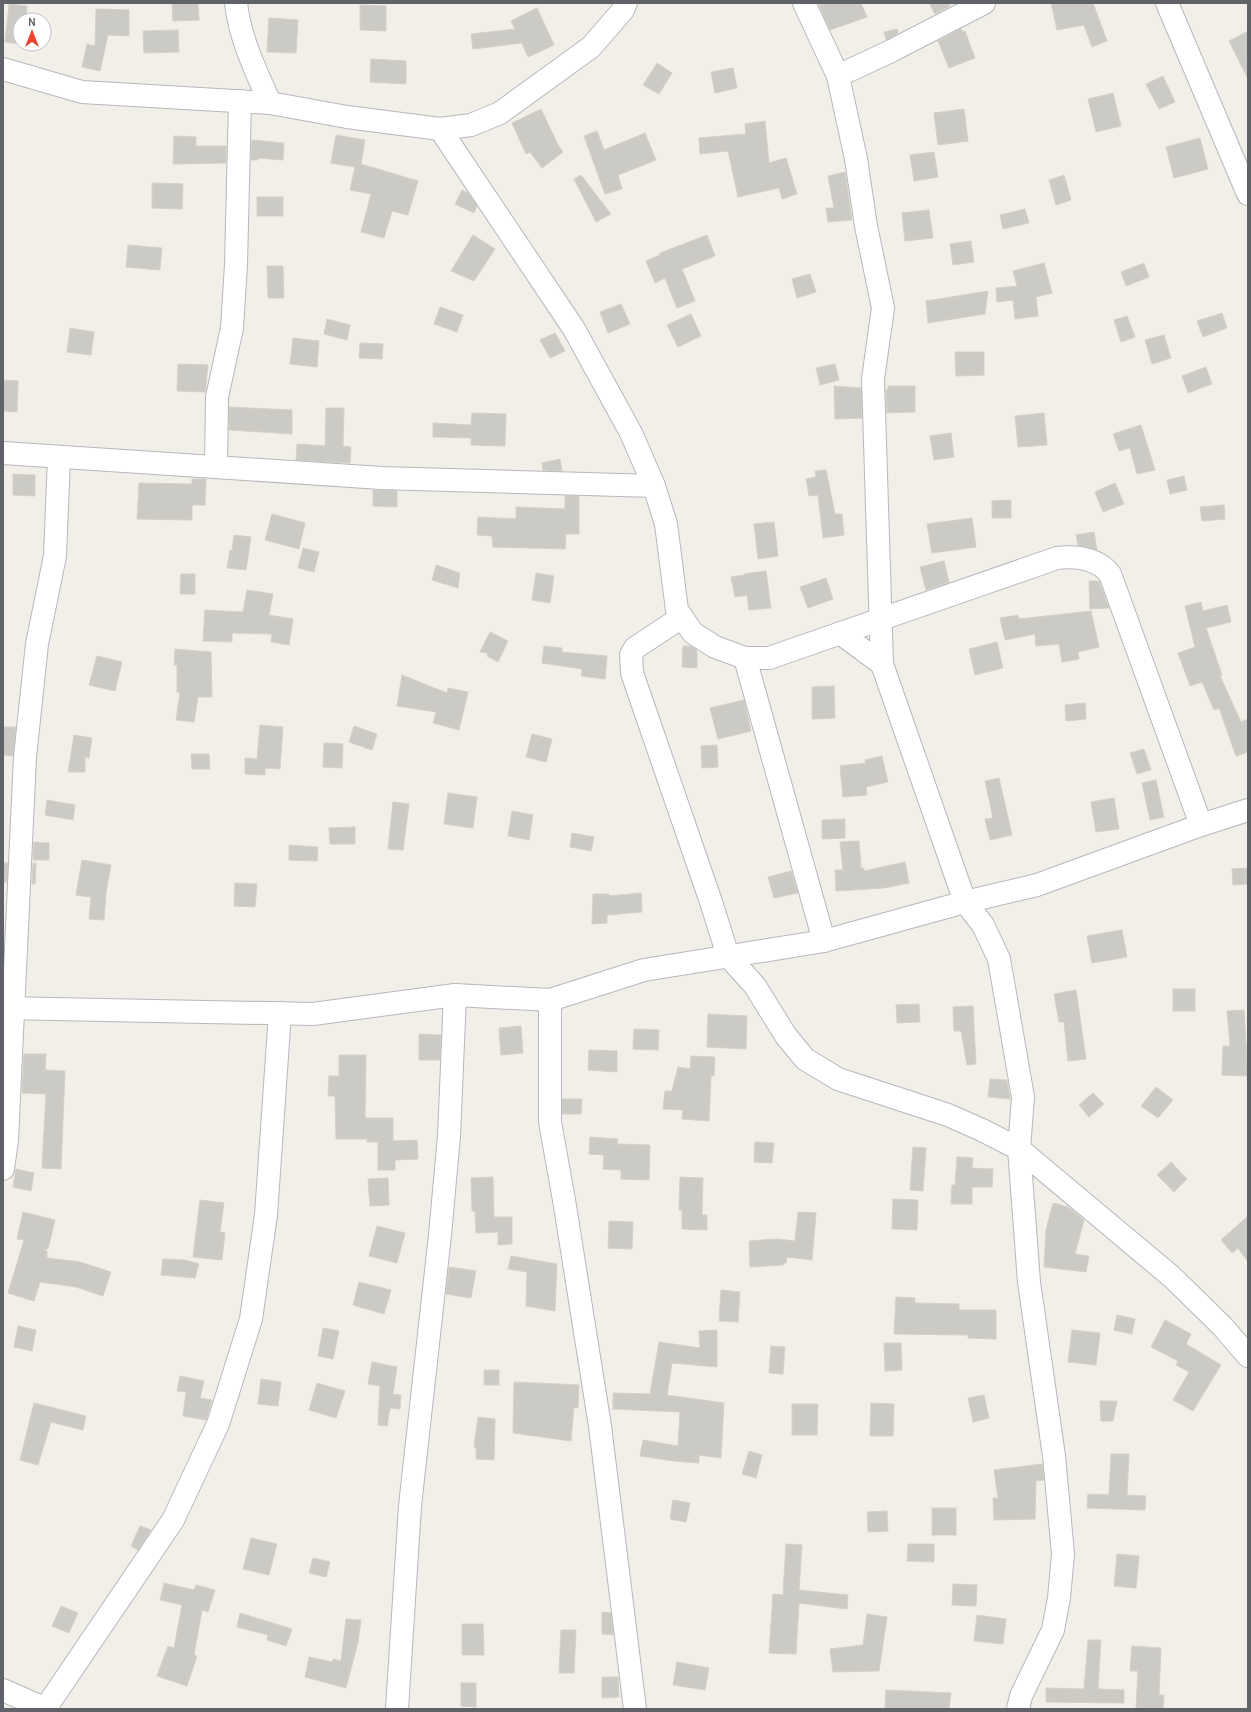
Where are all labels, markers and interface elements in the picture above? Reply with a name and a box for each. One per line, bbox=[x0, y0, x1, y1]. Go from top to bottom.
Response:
north arrow bbox=[12, 12, 52, 52]
text: N bbox=[28, 16, 36, 29]

